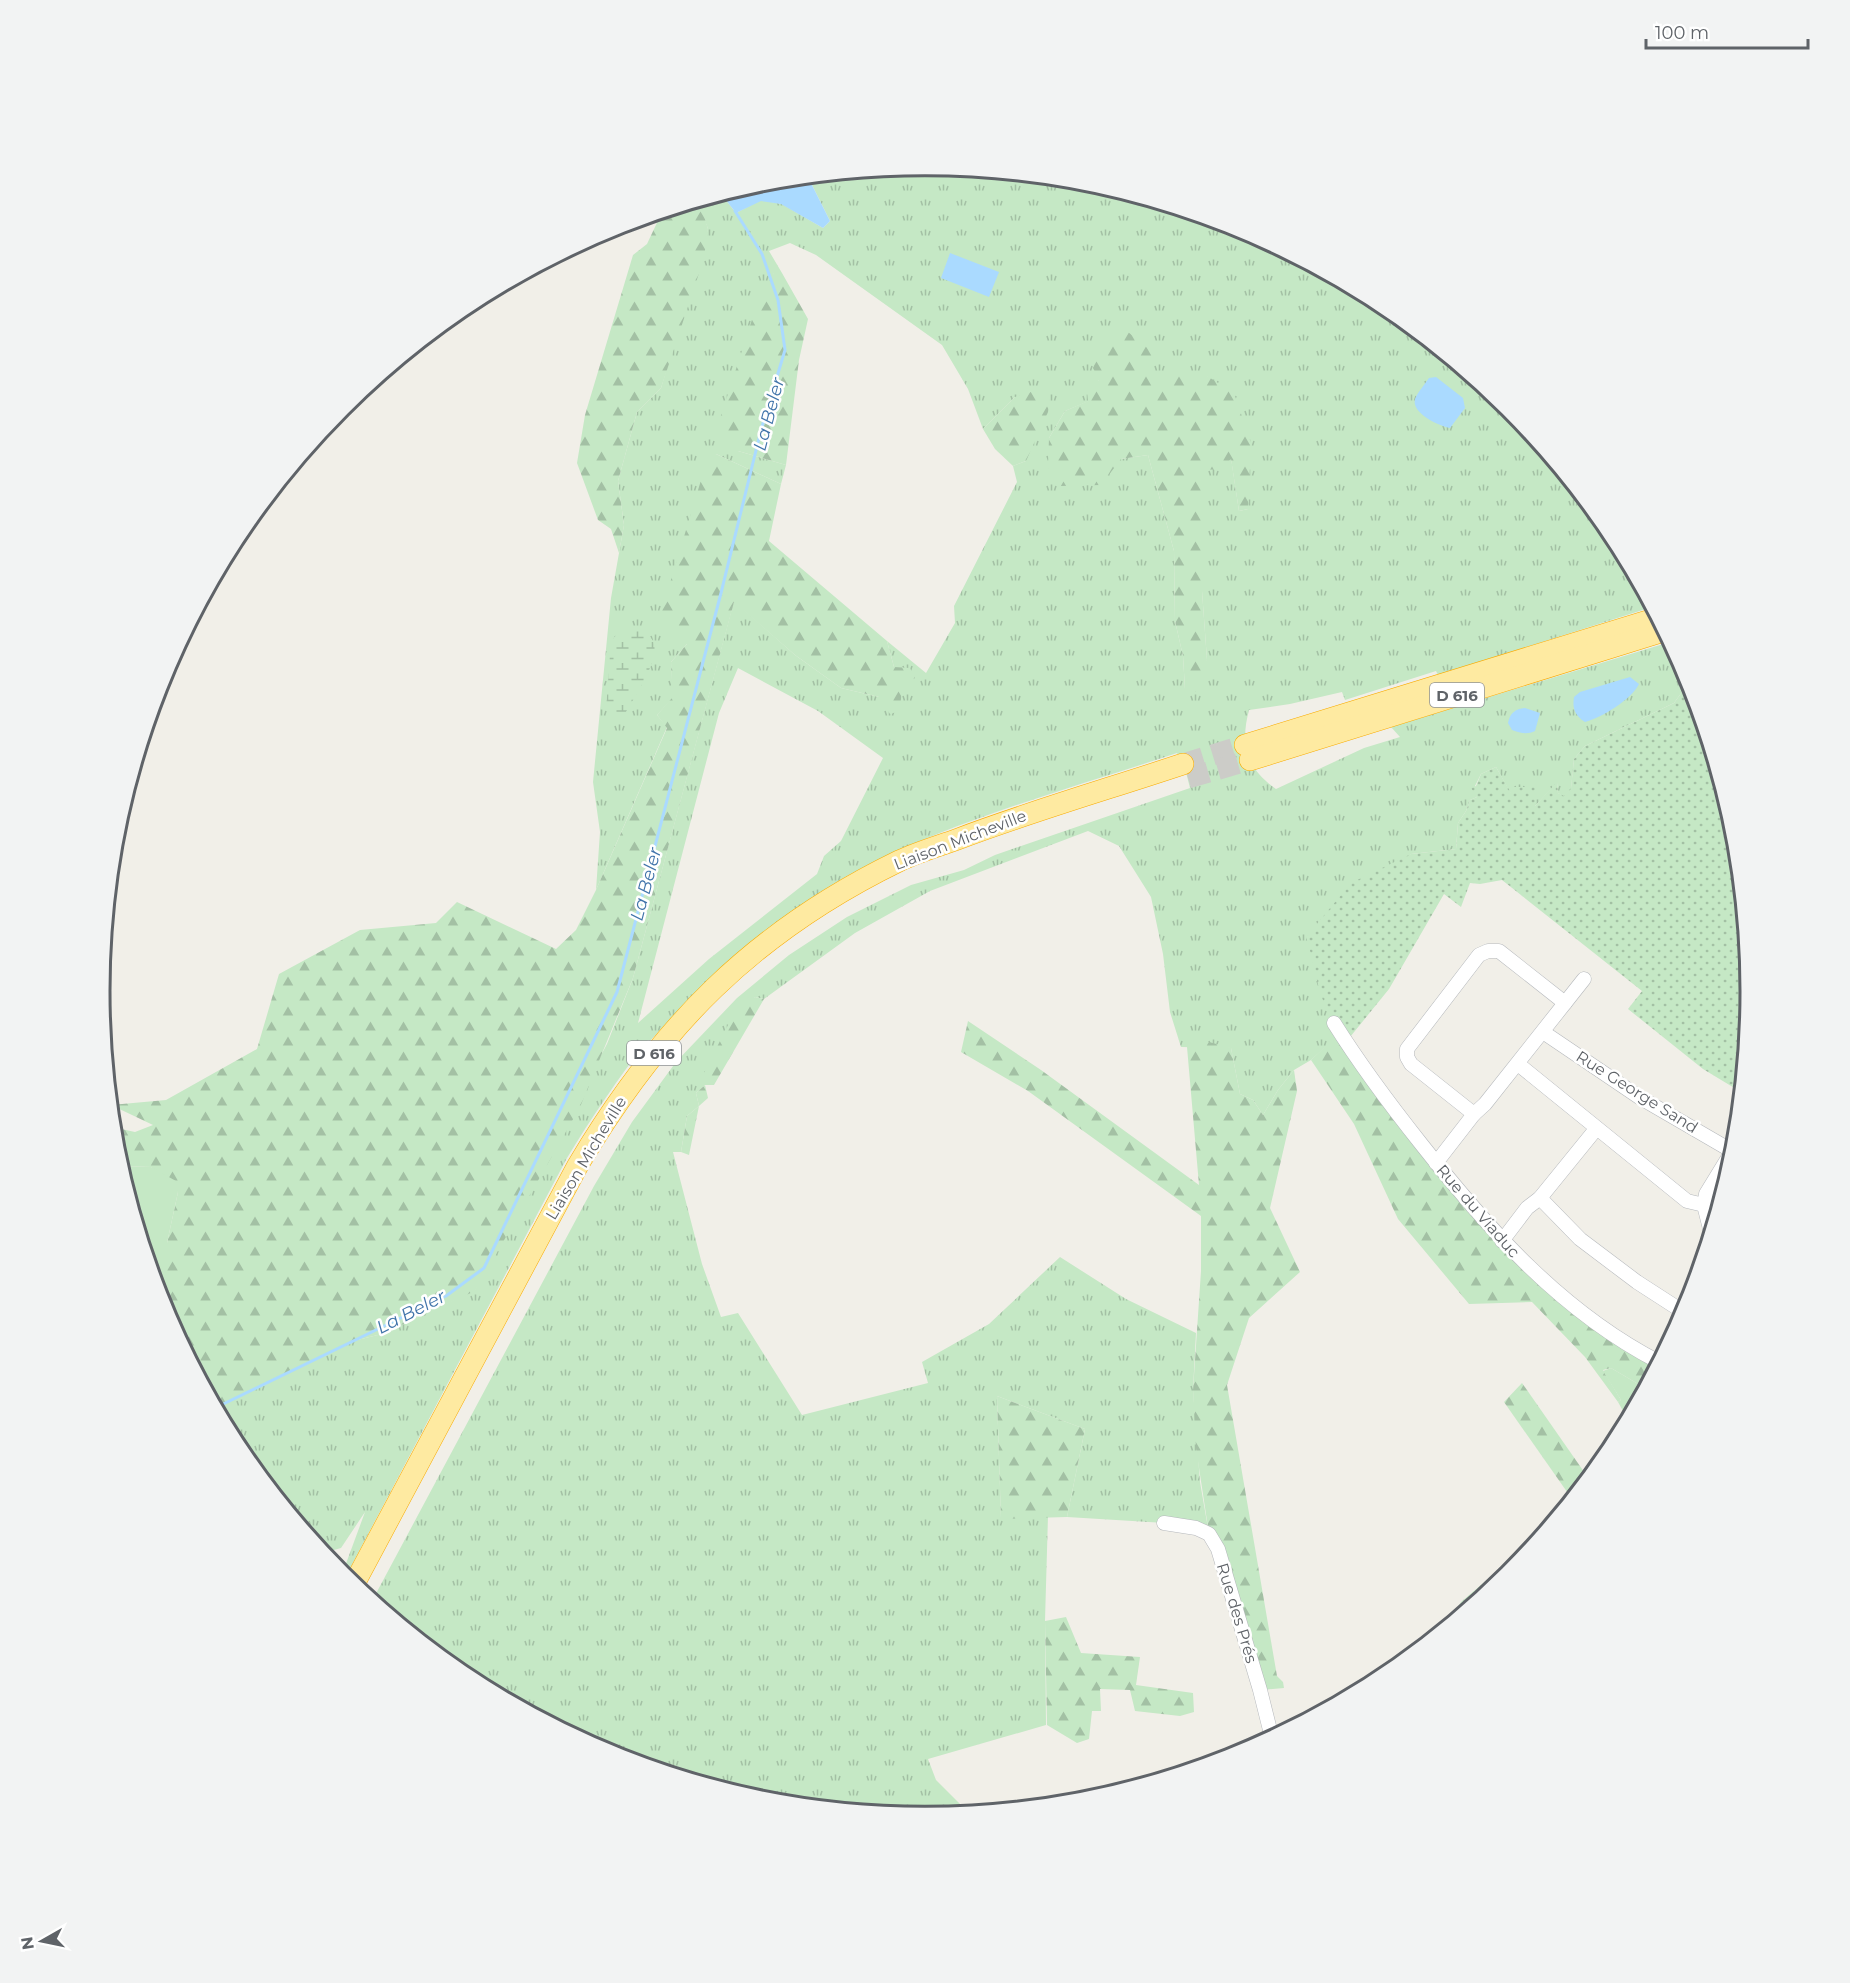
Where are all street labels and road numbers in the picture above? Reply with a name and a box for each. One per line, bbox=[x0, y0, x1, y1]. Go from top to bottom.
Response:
road number: D 616 bbox=[1430, 683, 1484, 707]
street label: Liaison Micheville bbox=[891, 806, 1029, 874]
road number: D 616 bbox=[627, 1041, 681, 1065]
street label: Rue George Sand bbox=[1573, 1047, 1701, 1137]
street label: Liaison Micheville bbox=[542, 1093, 630, 1223]
street label: Rue du Viaduc bbox=[1432, 1161, 1524, 1261]
street label: Rue des Prés bbox=[1213, 1561, 1261, 1665]

